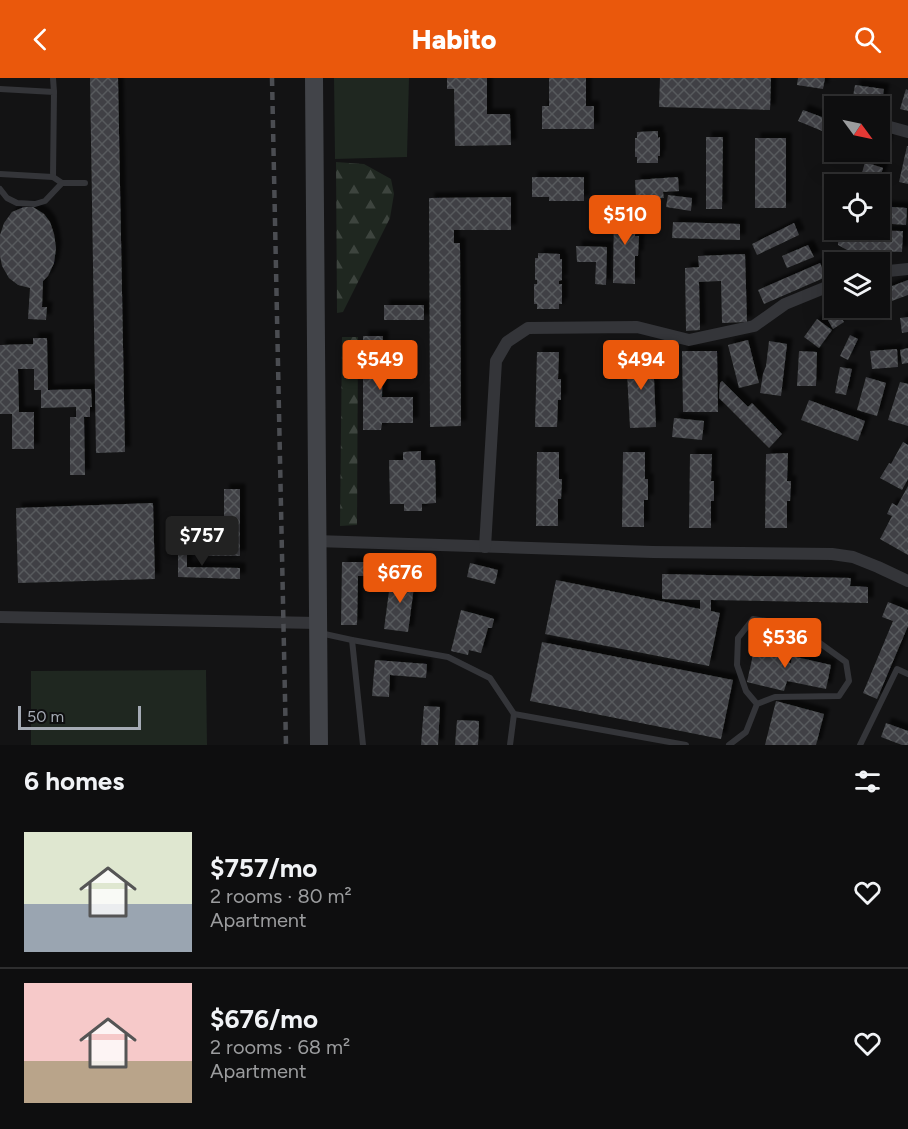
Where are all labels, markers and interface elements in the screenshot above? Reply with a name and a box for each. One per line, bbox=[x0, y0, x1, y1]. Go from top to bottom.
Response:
icon: back bbox=[24, 23, 57, 56]
text: Habito bbox=[411, 23, 497, 56]
icon: search bbox=[851, 23, 884, 56]
north arrow bbox=[824, 96, 890, 162]
map controls bbox=[824, 96, 890, 318]
button: locate bbox=[824, 174, 890, 240]
pin: $510 bbox=[589, 195, 661, 246]
text: $510 bbox=[603, 202, 647, 226]
button: layers bbox=[824, 252, 890, 318]
pin: $549 bbox=[344, 340, 416, 391]
pin: $494 bbox=[605, 340, 677, 391]
text: $549 bbox=[357, 347, 403, 371]
text: $494 bbox=[617, 347, 665, 371]
pin: $757 bbox=[166, 516, 238, 567]
text: $757 bbox=[180, 523, 224, 547]
pin: $676 bbox=[364, 553, 436, 604]
text: $676 bbox=[377, 560, 423, 584]
pin: $536 bbox=[749, 618, 821, 669]
text: $536 bbox=[762, 625, 808, 649]
scale bar bbox=[18, 703, 141, 730]
text: 50 m bbox=[27, 707, 64, 726]
text: 6 homes bbox=[24, 765, 124, 797]
icon: filters bbox=[851, 765, 884, 798]
text: $757/mo bbox=[210, 852, 317, 884]
icon: home bbox=[72, 856, 144, 928]
icon: heart bbox=[851, 876, 884, 909]
text: 2 rooms · 80 m² bbox=[210, 884, 352, 908]
text: Apartment bbox=[210, 908, 307, 932]
text: $676/mo bbox=[210, 1003, 318, 1035]
icon: home bbox=[72, 1007, 144, 1079]
icon: heart bbox=[851, 1027, 884, 1060]
text: 2 rooms · 68 m² bbox=[210, 1035, 350, 1059]
text: Apartment bbox=[210, 1059, 307, 1083]

